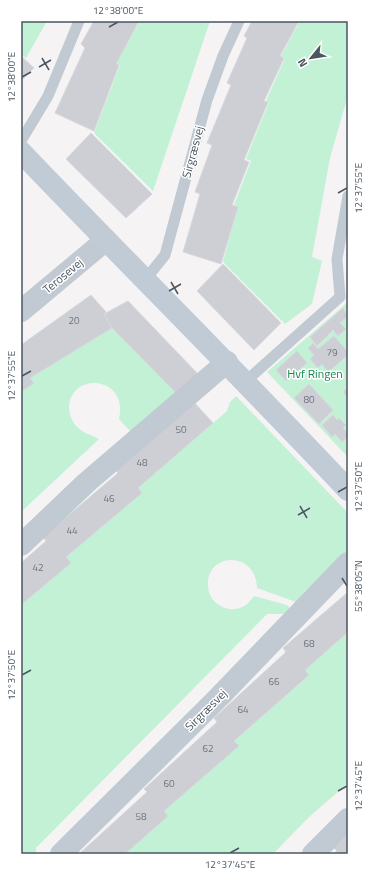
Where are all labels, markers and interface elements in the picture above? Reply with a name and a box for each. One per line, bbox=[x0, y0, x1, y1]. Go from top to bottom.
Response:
text: 12°38'00"E bbox=[93, 3, 144, 18]
north arrow bbox=[291, 38, 331, 78]
text: 12°38'00"E bbox=[4, 51, 19, 102]
text: N bbox=[294, 56, 311, 70]
street label: Sirgræsvej bbox=[176, 124, 209, 180]
text: 12°37'55"E bbox=[351, 162, 366, 213]
street label: Terosevej bbox=[38, 253, 87, 298]
house number: 20 bbox=[68, 313, 80, 328]
house number: 79 bbox=[326, 345, 338, 360]
text: 12°37'55"E bbox=[4, 350, 19, 401]
park label: Hvf Ringen bbox=[287, 364, 343, 383]
house number: 80 bbox=[303, 392, 315, 407]
house number: 50 bbox=[175, 422, 187, 437]
house number: 48 bbox=[136, 455, 148, 470]
text: 12°37'50"E bbox=[351, 461, 366, 512]
house number: 46 bbox=[103, 491, 115, 506]
house number: 44 bbox=[66, 523, 78, 538]
house number: 42 bbox=[32, 560, 44, 575]
text: 55°38'05"N bbox=[351, 560, 366, 612]
house number: 68 bbox=[303, 636, 315, 651]
text: 12°37'50"E bbox=[4, 649, 19, 700]
house number: 66 bbox=[268, 674, 280, 689]
street label: Sirgræsvej bbox=[180, 684, 231, 735]
house number: 64 bbox=[237, 702, 249, 717]
house number: 62 bbox=[202, 741, 214, 756]
text: 12°37'45"E bbox=[351, 760, 366, 811]
house number: 60 bbox=[163, 776, 175, 791]
house number: 58 bbox=[135, 809, 147, 824]
text: 12°37'45"E bbox=[205, 857, 256, 872]

